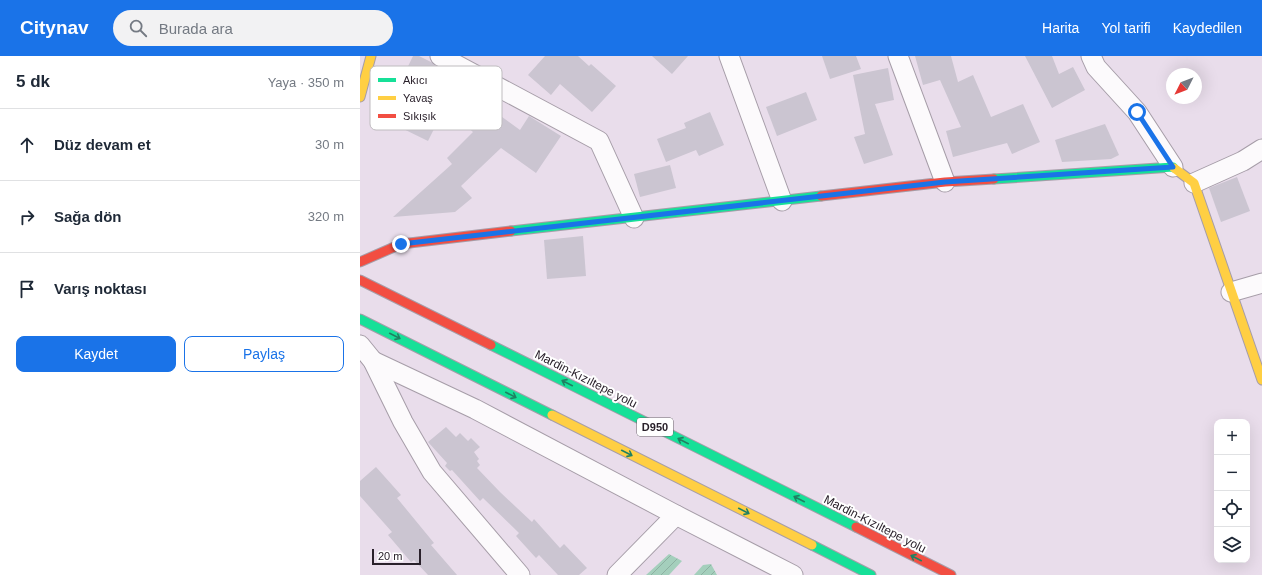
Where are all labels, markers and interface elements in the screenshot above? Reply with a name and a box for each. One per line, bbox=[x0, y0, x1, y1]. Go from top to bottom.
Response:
search box bbox=[113, 10, 393, 46]
text: Citynav bbox=[20, 17, 89, 38]
icon: search bbox=[127, 17, 149, 39]
text: Burada ara bbox=[159, 20, 233, 37]
text: Harita bbox=[1042, 20, 1079, 36]
text: Yol tarifi bbox=[1101, 20, 1151, 36]
text: Kaydedilen bbox=[1173, 20, 1242, 36]
legend bbox=[370, 66, 502, 130]
north arrow bbox=[1166, 68, 1202, 104]
text: 5 dk bbox=[16, 72, 50, 91]
text: Akıcı bbox=[403, 74, 427, 86]
text: Yaya · 350 m bbox=[268, 75, 344, 90]
text: Yavaş bbox=[403, 92, 433, 104]
route start bbox=[1128, 103, 1146, 121]
text: Sıkışık bbox=[403, 110, 437, 122]
icon: ahead bbox=[16, 134, 38, 156]
text: Düz devam et bbox=[54, 136, 151, 153]
text: 30 m bbox=[315, 137, 344, 152]
icon: right bbox=[16, 206, 38, 228]
text: Sağa dön bbox=[54, 208, 122, 225]
text: 320 m bbox=[308, 209, 344, 224]
route end bbox=[392, 235, 410, 253]
icon: arrive bbox=[16, 278, 38, 300]
text: Varış noktası bbox=[54, 280, 147, 297]
one-way arrow bbox=[389, 333, 401, 341]
button: Kaydet bbox=[16, 336, 176, 372]
button: Paylaş bbox=[184, 336, 344, 372]
street label: Mardin-Kızıltepe yolu bbox=[533, 347, 639, 411]
one-way arrow bbox=[561, 379, 573, 386]
one-way arrow bbox=[505, 392, 517, 399]
road number: D950 bbox=[637, 418, 673, 436]
map controls bbox=[1214, 419, 1250, 563]
button: + bbox=[1214, 419, 1250, 455]
one-way arrow bbox=[677, 437, 689, 444]
one-way arrow bbox=[621, 450, 633, 457]
button: − bbox=[1214, 455, 1250, 491]
button: locate bbox=[1214, 491, 1250, 527]
street label: Mardin-Kızıltepe yolu bbox=[822, 492, 928, 556]
one-way arrow bbox=[794, 495, 806, 503]
one-way arrow bbox=[737, 508, 749, 515]
button: layers bbox=[1214, 527, 1250, 563]
scale bar bbox=[372, 547, 421, 566]
text: 20 m bbox=[378, 550, 402, 562]
one-way arrow bbox=[910, 553, 922, 561]

